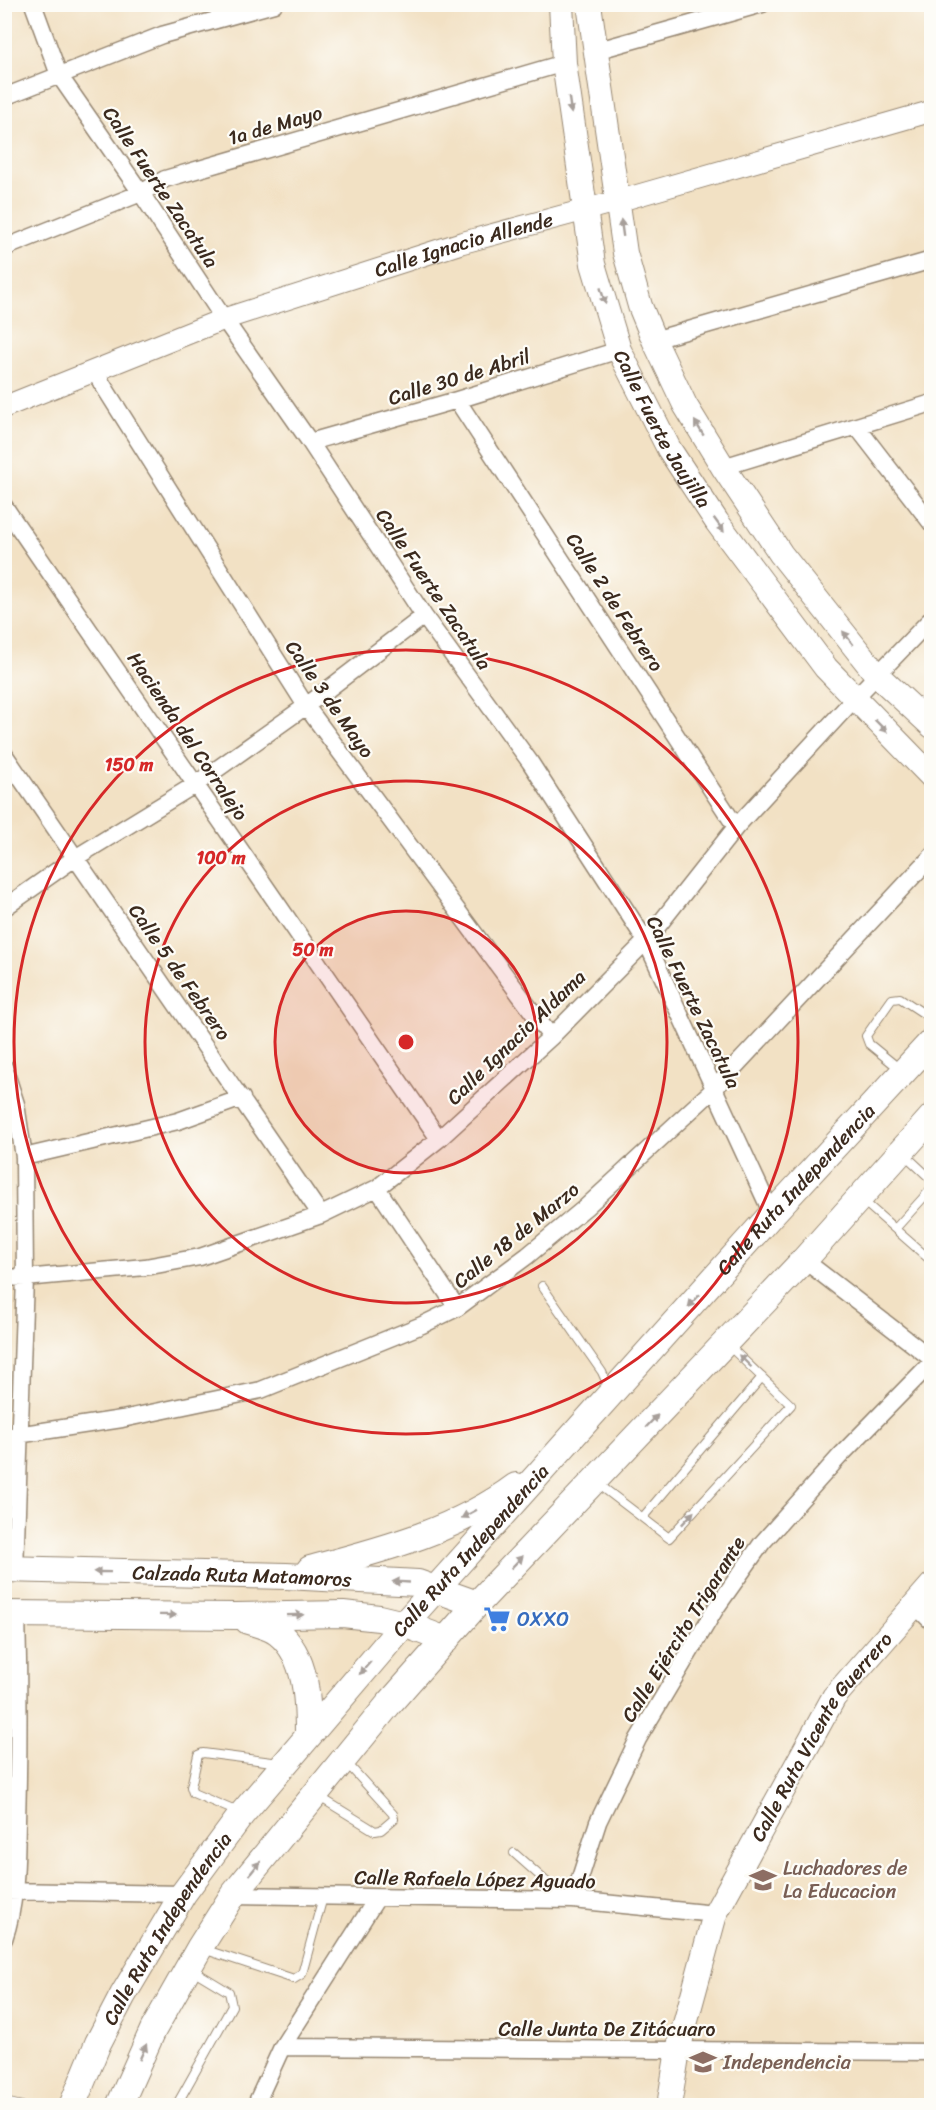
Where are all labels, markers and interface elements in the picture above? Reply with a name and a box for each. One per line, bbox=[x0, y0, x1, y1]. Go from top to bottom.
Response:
street label: 1a de Mayo bbox=[224, 95, 326, 156]
one-way arrow bbox=[565, 95, 574, 114]
street label: Calle Fuerte Zacatula bbox=[93, 99, 228, 275]
street label: Calle Ignacio Allende bbox=[370, 202, 557, 288]
one-way arrow bbox=[617, 218, 626, 237]
one-way arrow bbox=[599, 287, 608, 305]
street label: Calle 30 de Abril bbox=[384, 339, 535, 416]
street label: Calle Fuerte Jaujilla bbox=[604, 343, 720, 516]
one-way arrow bbox=[694, 420, 705, 436]
street label: Calle Fuerte Zacatula bbox=[366, 501, 501, 677]
one-way arrow bbox=[713, 516, 725, 532]
street label: Calle 2 de Febrero bbox=[556, 526, 673, 679]
one-way arrow bbox=[842, 631, 854, 646]
street label: Calle 3 de Mayo bbox=[276, 633, 383, 766]
street label: Hacienda del Corralejo bbox=[118, 644, 258, 828]
one-way arrow bbox=[873, 718, 887, 732]
text: 150 m bbox=[105, 749, 153, 781]
text: 100 m bbox=[197, 842, 246, 874]
street label: Calle 5 de Febrero bbox=[119, 896, 240, 1048]
street label: Calle Fuerte Zacatula bbox=[636, 910, 751, 1095]
text: 50 m bbox=[293, 934, 334, 966]
street label: Calle Ignacio Aldama bbox=[438, 961, 595, 1114]
centre of rings bbox=[396, 1032, 416, 1052]
street label: Calle Ruta Independencia bbox=[708, 1095, 884, 1284]
street label: Calle 18 de Marzo bbox=[445, 1173, 587, 1298]
one-way arrow bbox=[688, 1293, 701, 1308]
one-way arrow bbox=[739, 1355, 753, 1369]
one-way arrow bbox=[644, 1414, 658, 1428]
street label: Calle Ruta Independencia bbox=[383, 1456, 558, 1645]
one-way arrow bbox=[460, 1509, 477, 1519]
one-way arrow bbox=[681, 1510, 695, 1525]
street label: Calle Ejército Trigarante bbox=[612, 1529, 755, 1729]
one-way arrow bbox=[510, 1554, 524, 1569]
street label: Calzada Ruta Matamoros bbox=[132, 1555, 353, 1597]
one-way arrow bbox=[92, 1567, 111, 1576]
one-way arrow bbox=[391, 1578, 410, 1587]
place label: OXXO bbox=[517, 1602, 569, 1637]
supermarket icon: OXXO bbox=[482, 1604, 512, 1634]
one-way arrow bbox=[285, 1610, 304, 1620]
one-way arrow bbox=[158, 1611, 177, 1620]
street label: Calle Ruta Vicente Guerrero bbox=[741, 1624, 902, 1848]
one-way arrow bbox=[359, 1660, 372, 1676]
street label: Calle Ruta Independencia bbox=[93, 1824, 241, 2032]
place label: Luchadores de La Educacion bbox=[783, 1851, 908, 1909]
one-way arrow bbox=[249, 1860, 262, 1876]
street label: Calle Rafaela López Aguado bbox=[354, 1860, 596, 1899]
school or university icon: Luchadores de La Educacion bbox=[748, 1865, 778, 1895]
street label: Calle Junta De Zitácuaro bbox=[499, 2012, 715, 2047]
one-way arrow bbox=[139, 2043, 148, 2061]
place label: Independencia bbox=[722, 2045, 852, 2080]
school or university icon: Independencia bbox=[688, 2047, 718, 2077]

